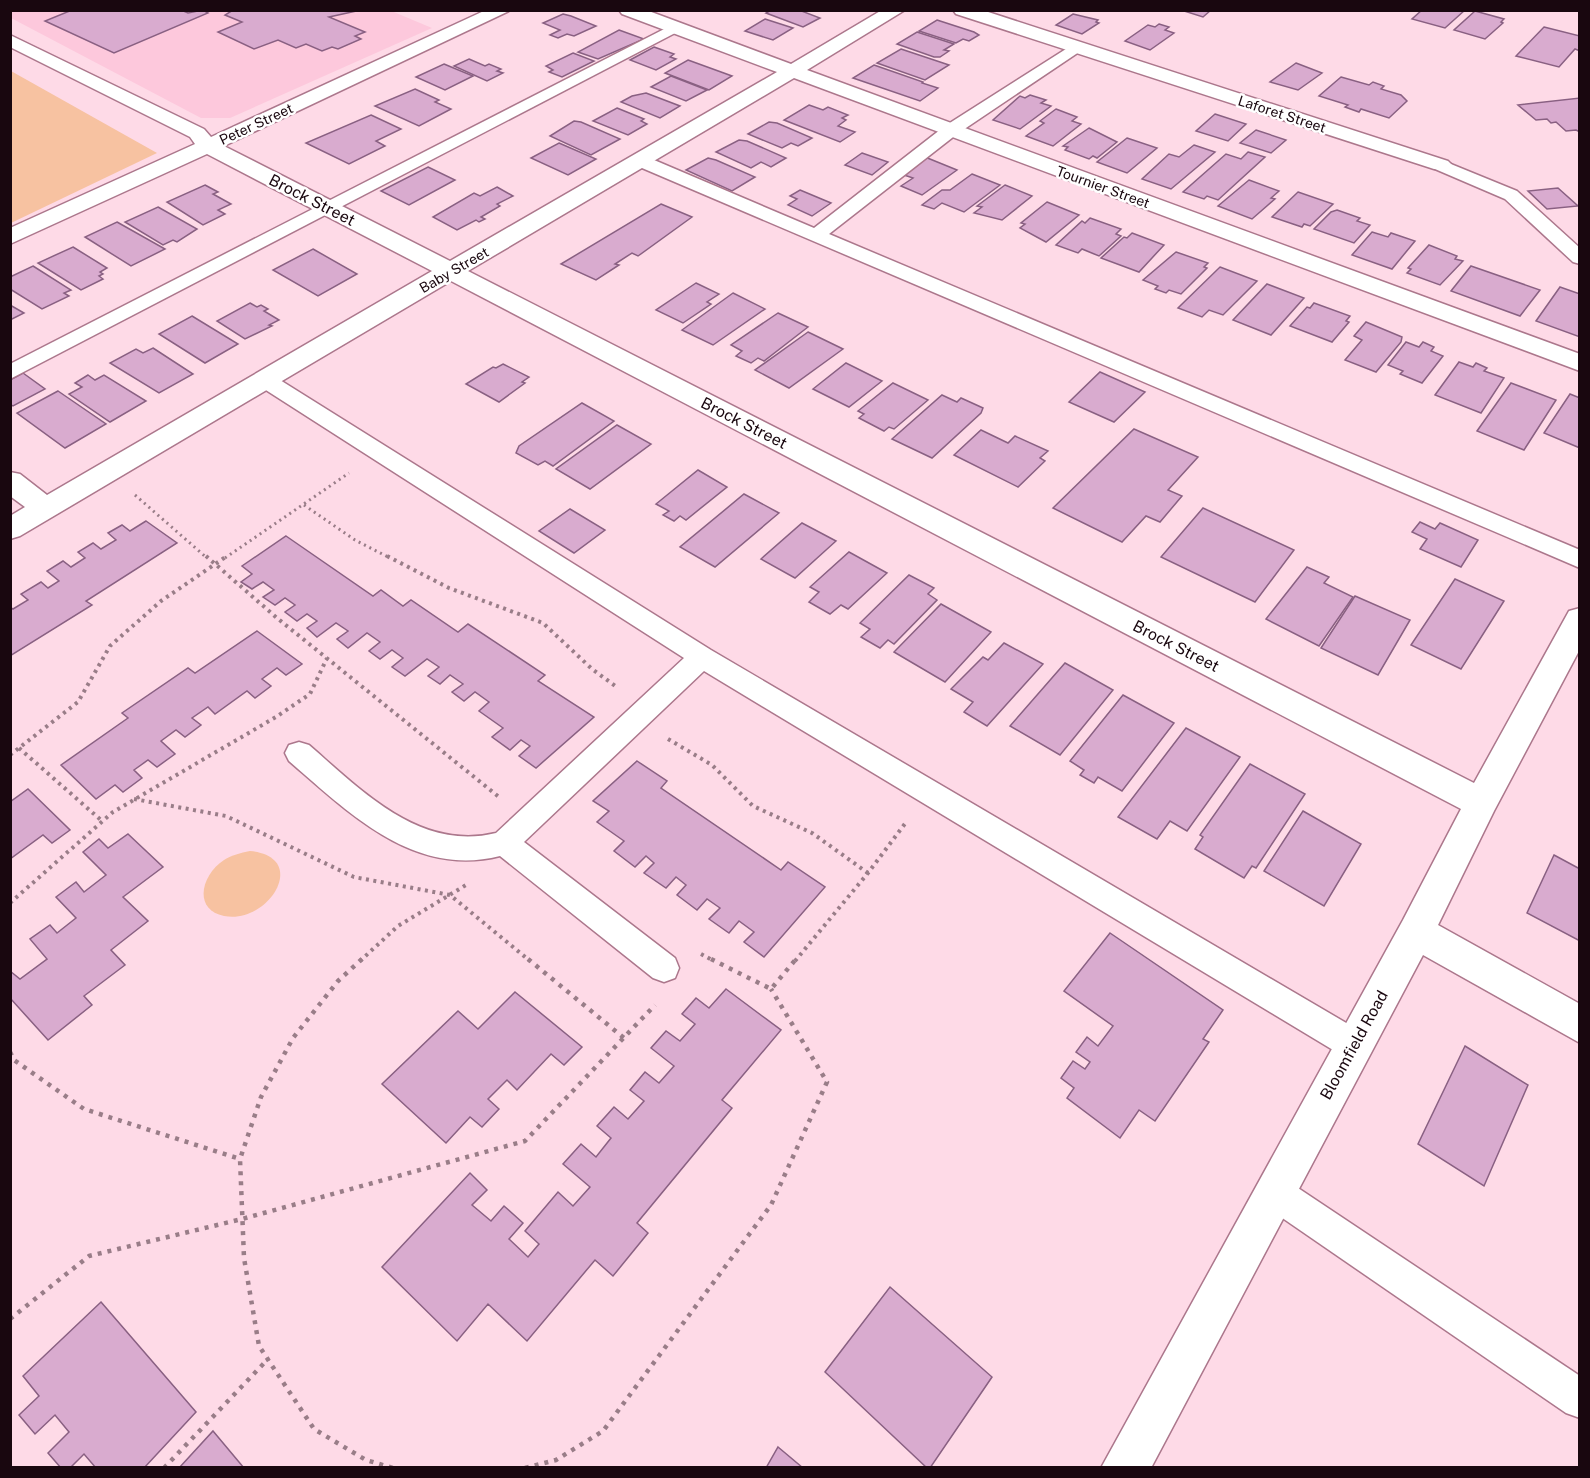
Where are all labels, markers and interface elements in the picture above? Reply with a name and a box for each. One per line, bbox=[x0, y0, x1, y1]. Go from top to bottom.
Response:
street label: Laforet Street bbox=[1236, 92, 1328, 136]
street label: Peter Street bbox=[217, 100, 295, 148]
street label: Tournier Street bbox=[1054, 163, 1152, 211]
street label: Brock Street bbox=[266, 170, 358, 230]
street label: Baby Street bbox=[417, 244, 491, 296]
street label: Brock Street bbox=[698, 393, 790, 453]
street label: Brock Street bbox=[1130, 616, 1222, 676]
street label: Bloomfield Road bbox=[1316, 987, 1392, 1103]

